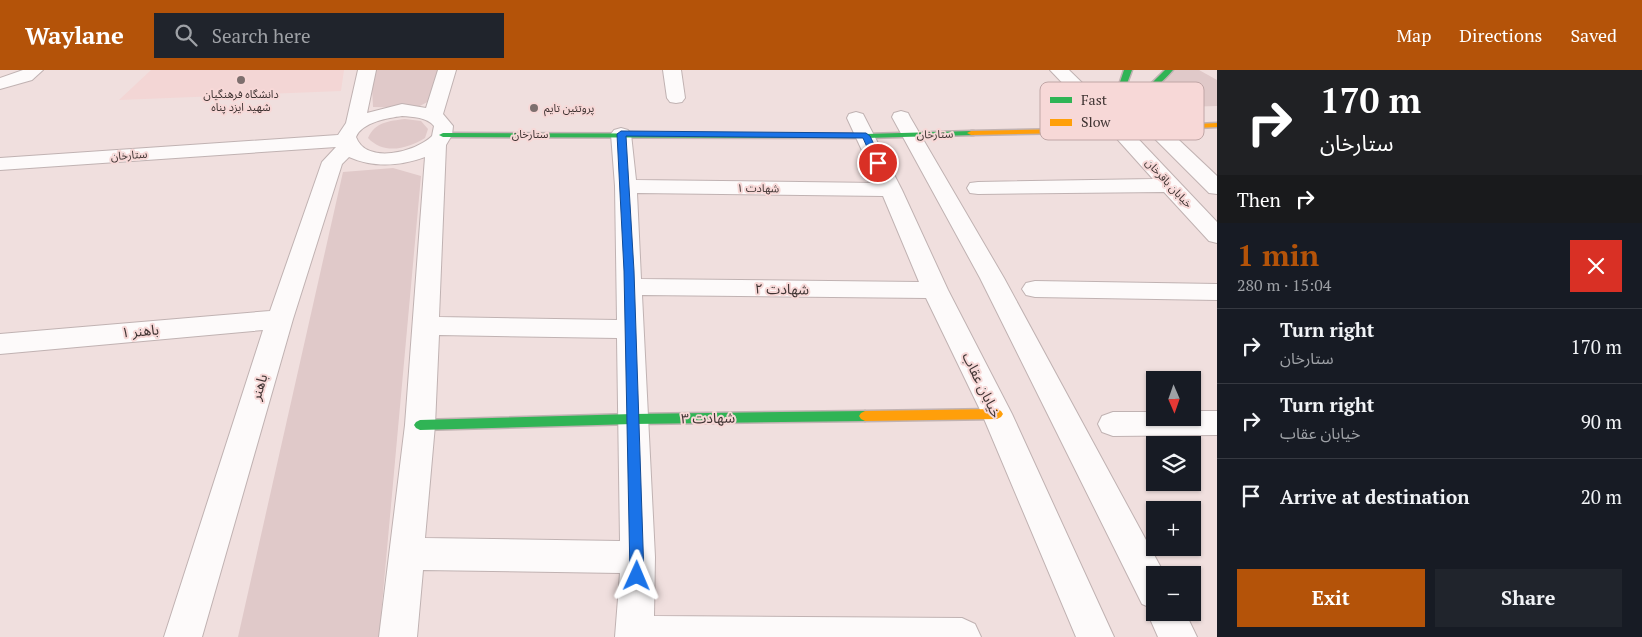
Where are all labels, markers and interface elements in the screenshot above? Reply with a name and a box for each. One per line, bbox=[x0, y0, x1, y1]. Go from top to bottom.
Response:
search box bbox=[154, 13, 504, 58]
text: Waylane bbox=[25, 19, 124, 51]
icon: search bbox=[172, 21, 200, 49]
text: Search here bbox=[212, 23, 311, 48]
text: Map bbox=[1396, 23, 1431, 47]
text: Directions bbox=[1459, 23, 1542, 47]
text: Saved bbox=[1570, 23, 1617, 47]
marker: دانشگاه فرهنگیان شهید ایزد پناه bbox=[235, 74, 247, 86]
text: 170 m bbox=[1320, 77, 1421, 123]
legend bbox=[1040, 82, 1204, 140]
place label: دانشگاه فرهنگیان شهید ایزد پناه bbox=[203, 87, 279, 115]
text: Fast bbox=[1081, 90, 1108, 109]
icon: right bbox=[1237, 90, 1302, 155]
place label: پروتئین تایم bbox=[544, 101, 594, 117]
marker: پروتئین تایم bbox=[528, 102, 540, 114]
text: Slow bbox=[1081, 112, 1111, 131]
street label: ستارخان bbox=[512, 127, 549, 141]
street label: ستارخان bbox=[917, 127, 954, 141]
text: ستارخان bbox=[1320, 128, 1393, 157]
pin bbox=[857, 142, 899, 184]
street label: ستارخان bbox=[110, 147, 148, 163]
icon: arrive bbox=[864, 149, 892, 177]
street label: خیابان باقرخان bbox=[1143, 155, 1196, 211]
street label: شهادت ۱ bbox=[737, 181, 780, 195]
icon: right bbox=[1291, 185, 1319, 213]
text: Then bbox=[1237, 187, 1281, 212]
text: 1 min bbox=[1237, 235, 1319, 275]
button: close bbox=[1570, 240, 1622, 292]
text: 280 m · 15:04 bbox=[1237, 274, 1331, 296]
street label: شهادت ۲ bbox=[755, 279, 809, 298]
text: Turn right bbox=[1280, 317, 1374, 342]
street label: باهنر ۱ bbox=[120, 319, 160, 342]
icon: right bbox=[1237, 332, 1265, 360]
text: 170 m bbox=[1571, 334, 1622, 359]
text: ستارخان bbox=[1280, 347, 1333, 369]
street label: خیابان عقاب bbox=[958, 349, 1006, 421]
street label: باهنر bbox=[245, 371, 272, 403]
north arrow bbox=[1146, 371, 1201, 426]
map controls bbox=[1146, 371, 1201, 621]
text: Turn right bbox=[1280, 392, 1374, 417]
icon: right bbox=[1237, 407, 1265, 435]
street label: شهادت ۳ bbox=[681, 408, 735, 427]
text: 90 m bbox=[1581, 409, 1622, 434]
text: خیابان عقاب bbox=[1280, 422, 1360, 444]
button: layers bbox=[1146, 436, 1201, 491]
icon: arrive bbox=[1237, 482, 1265, 510]
text: Arrive at destination bbox=[1280, 484, 1469, 509]
text: 20 m bbox=[1581, 484, 1622, 509]
button: + bbox=[1146, 501, 1201, 556]
position arrow bbox=[610, 549, 662, 601]
button: − bbox=[1146, 566, 1201, 621]
button: Exit bbox=[1237, 569, 1425, 627]
button: Share bbox=[1435, 569, 1622, 627]

